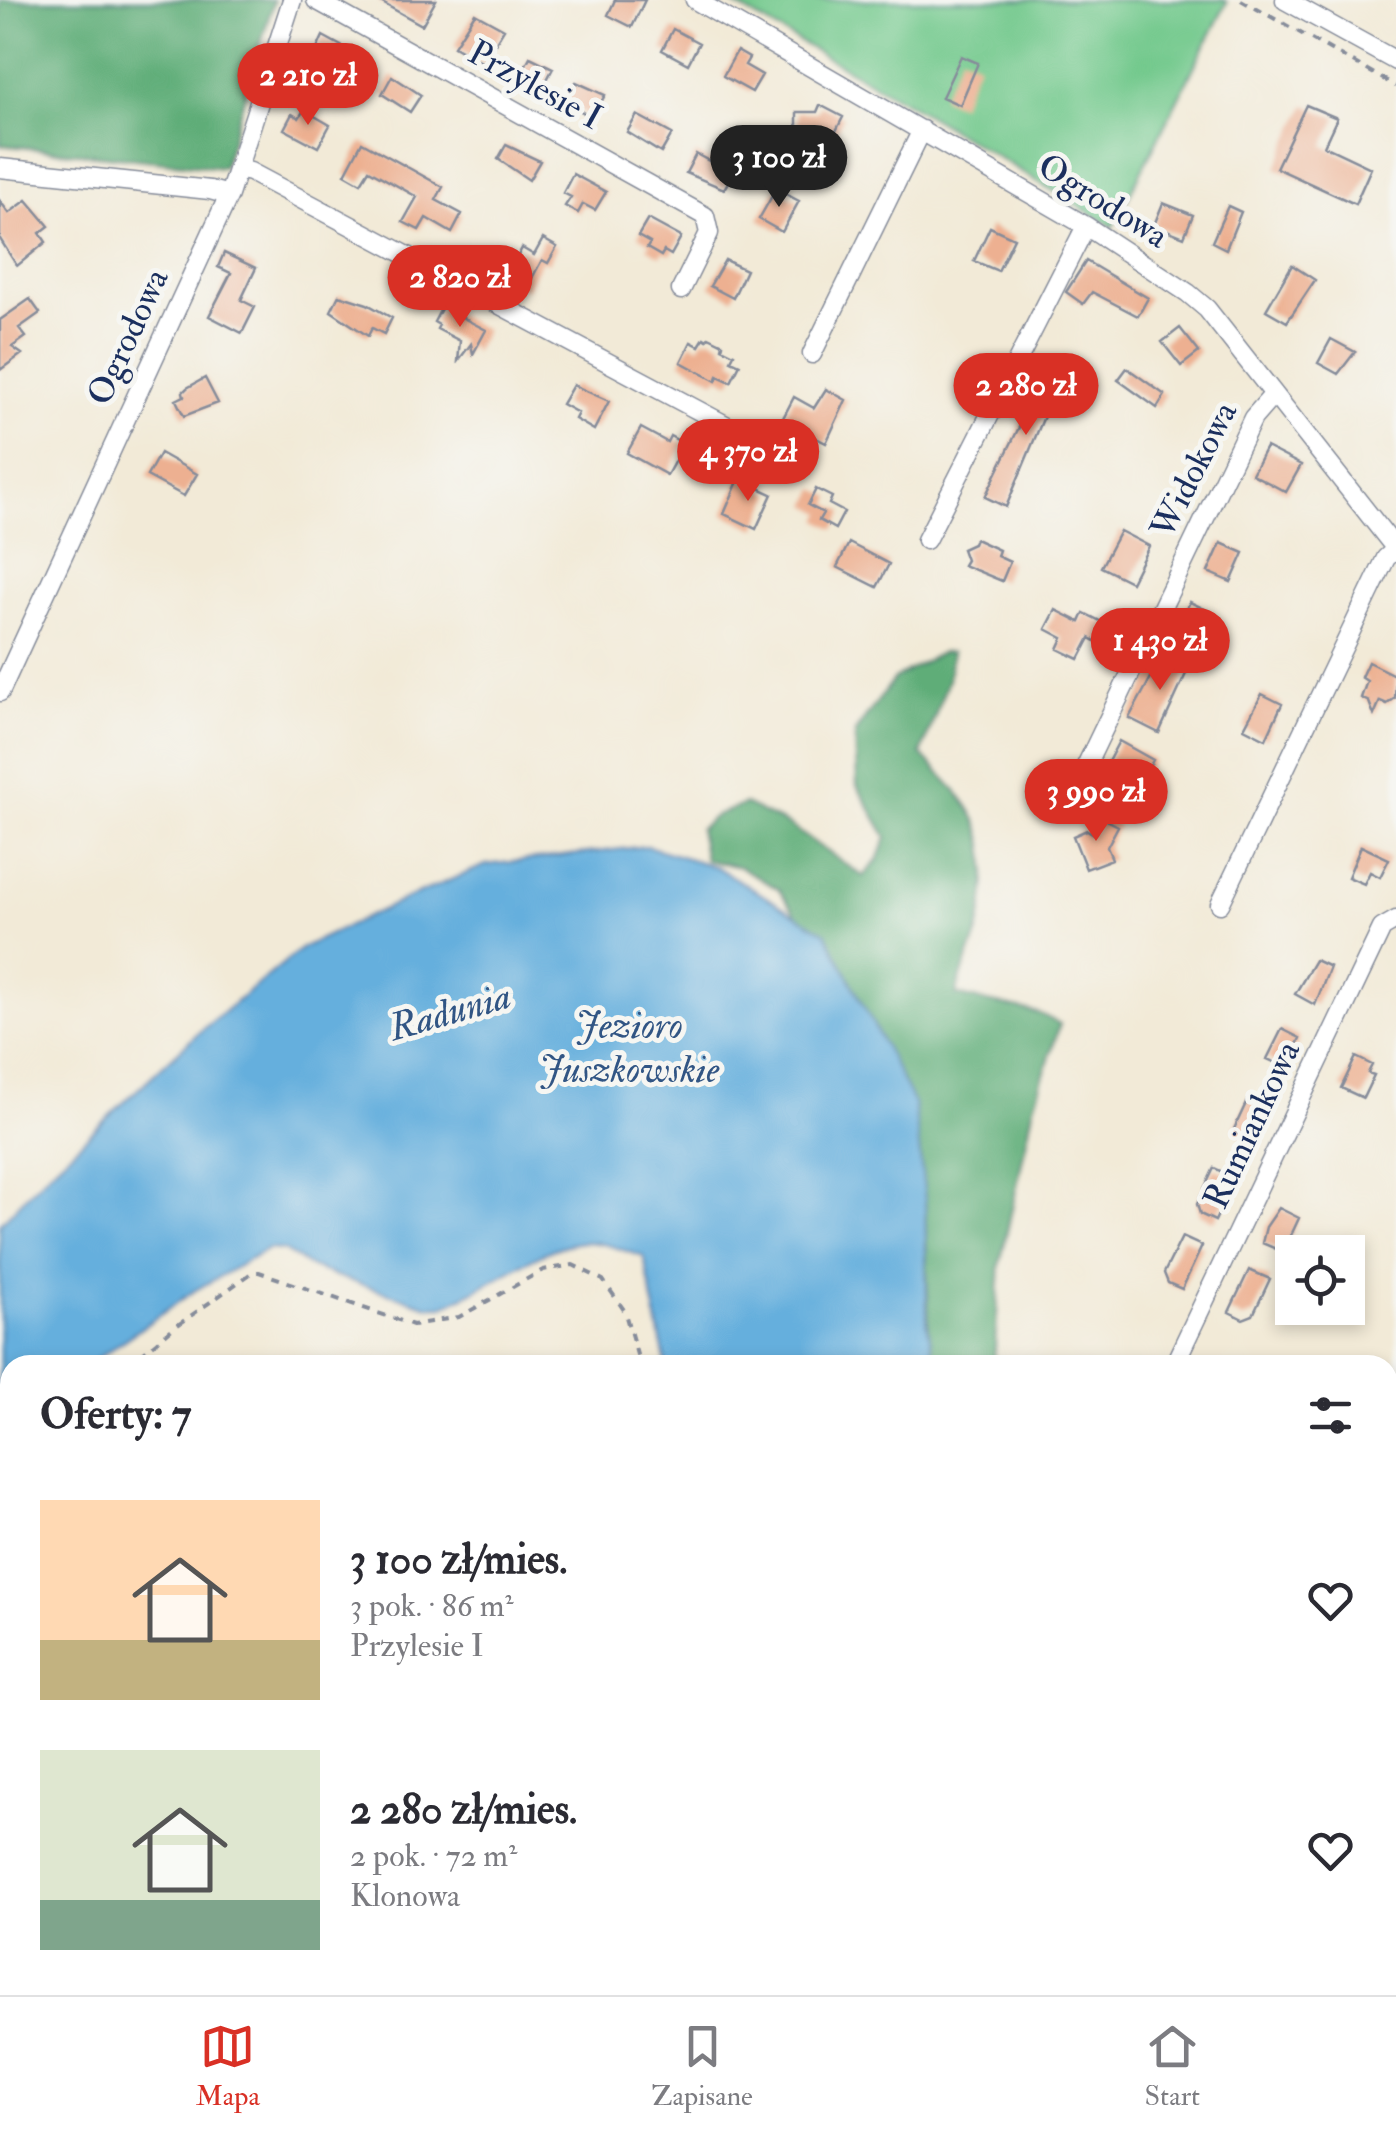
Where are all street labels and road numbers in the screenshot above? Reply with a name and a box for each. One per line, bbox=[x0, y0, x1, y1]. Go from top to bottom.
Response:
street label: Przylesie I bbox=[460, 30, 610, 140]
street label: Ogrodowa bbox=[1030, 144, 1177, 258]
street label: Ogrodowa bbox=[77, 261, 179, 412]
street label: Widokowa bbox=[1140, 394, 1247, 547]
street label: Rumiankowa bbox=[1194, 1033, 1310, 1216]

